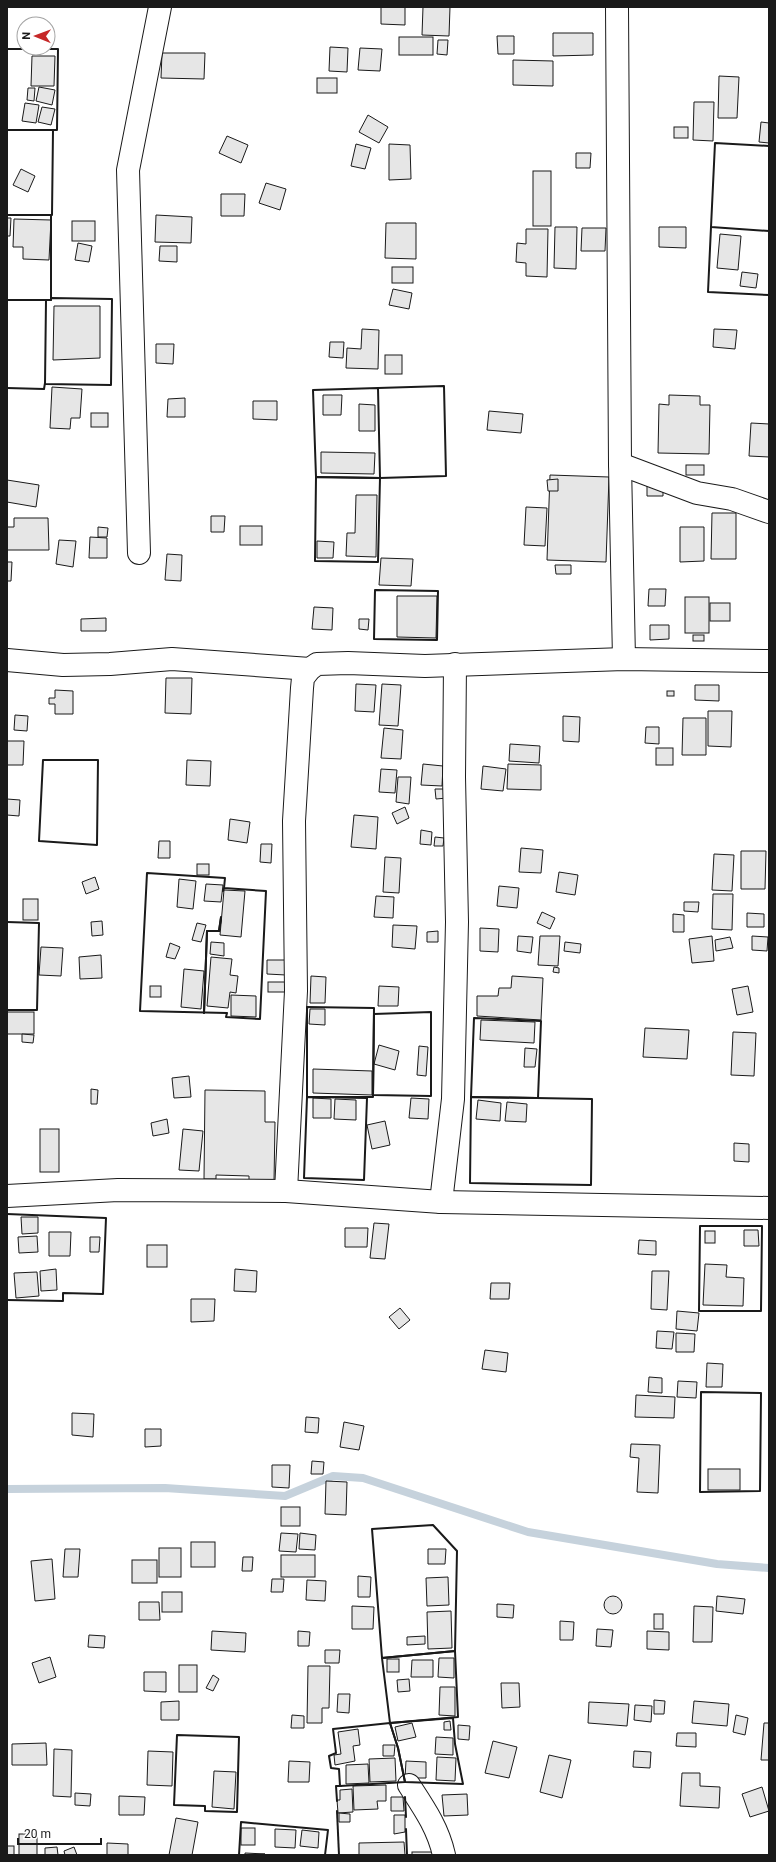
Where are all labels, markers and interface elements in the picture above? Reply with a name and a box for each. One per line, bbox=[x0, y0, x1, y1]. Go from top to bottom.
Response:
north arrow bbox=[16, 16, 56, 56]
text: N bbox=[20, 32, 33, 40]
scale bar bbox=[18, 1820, 101, 1846]
text: 20 m bbox=[24, 1827, 51, 1841]

